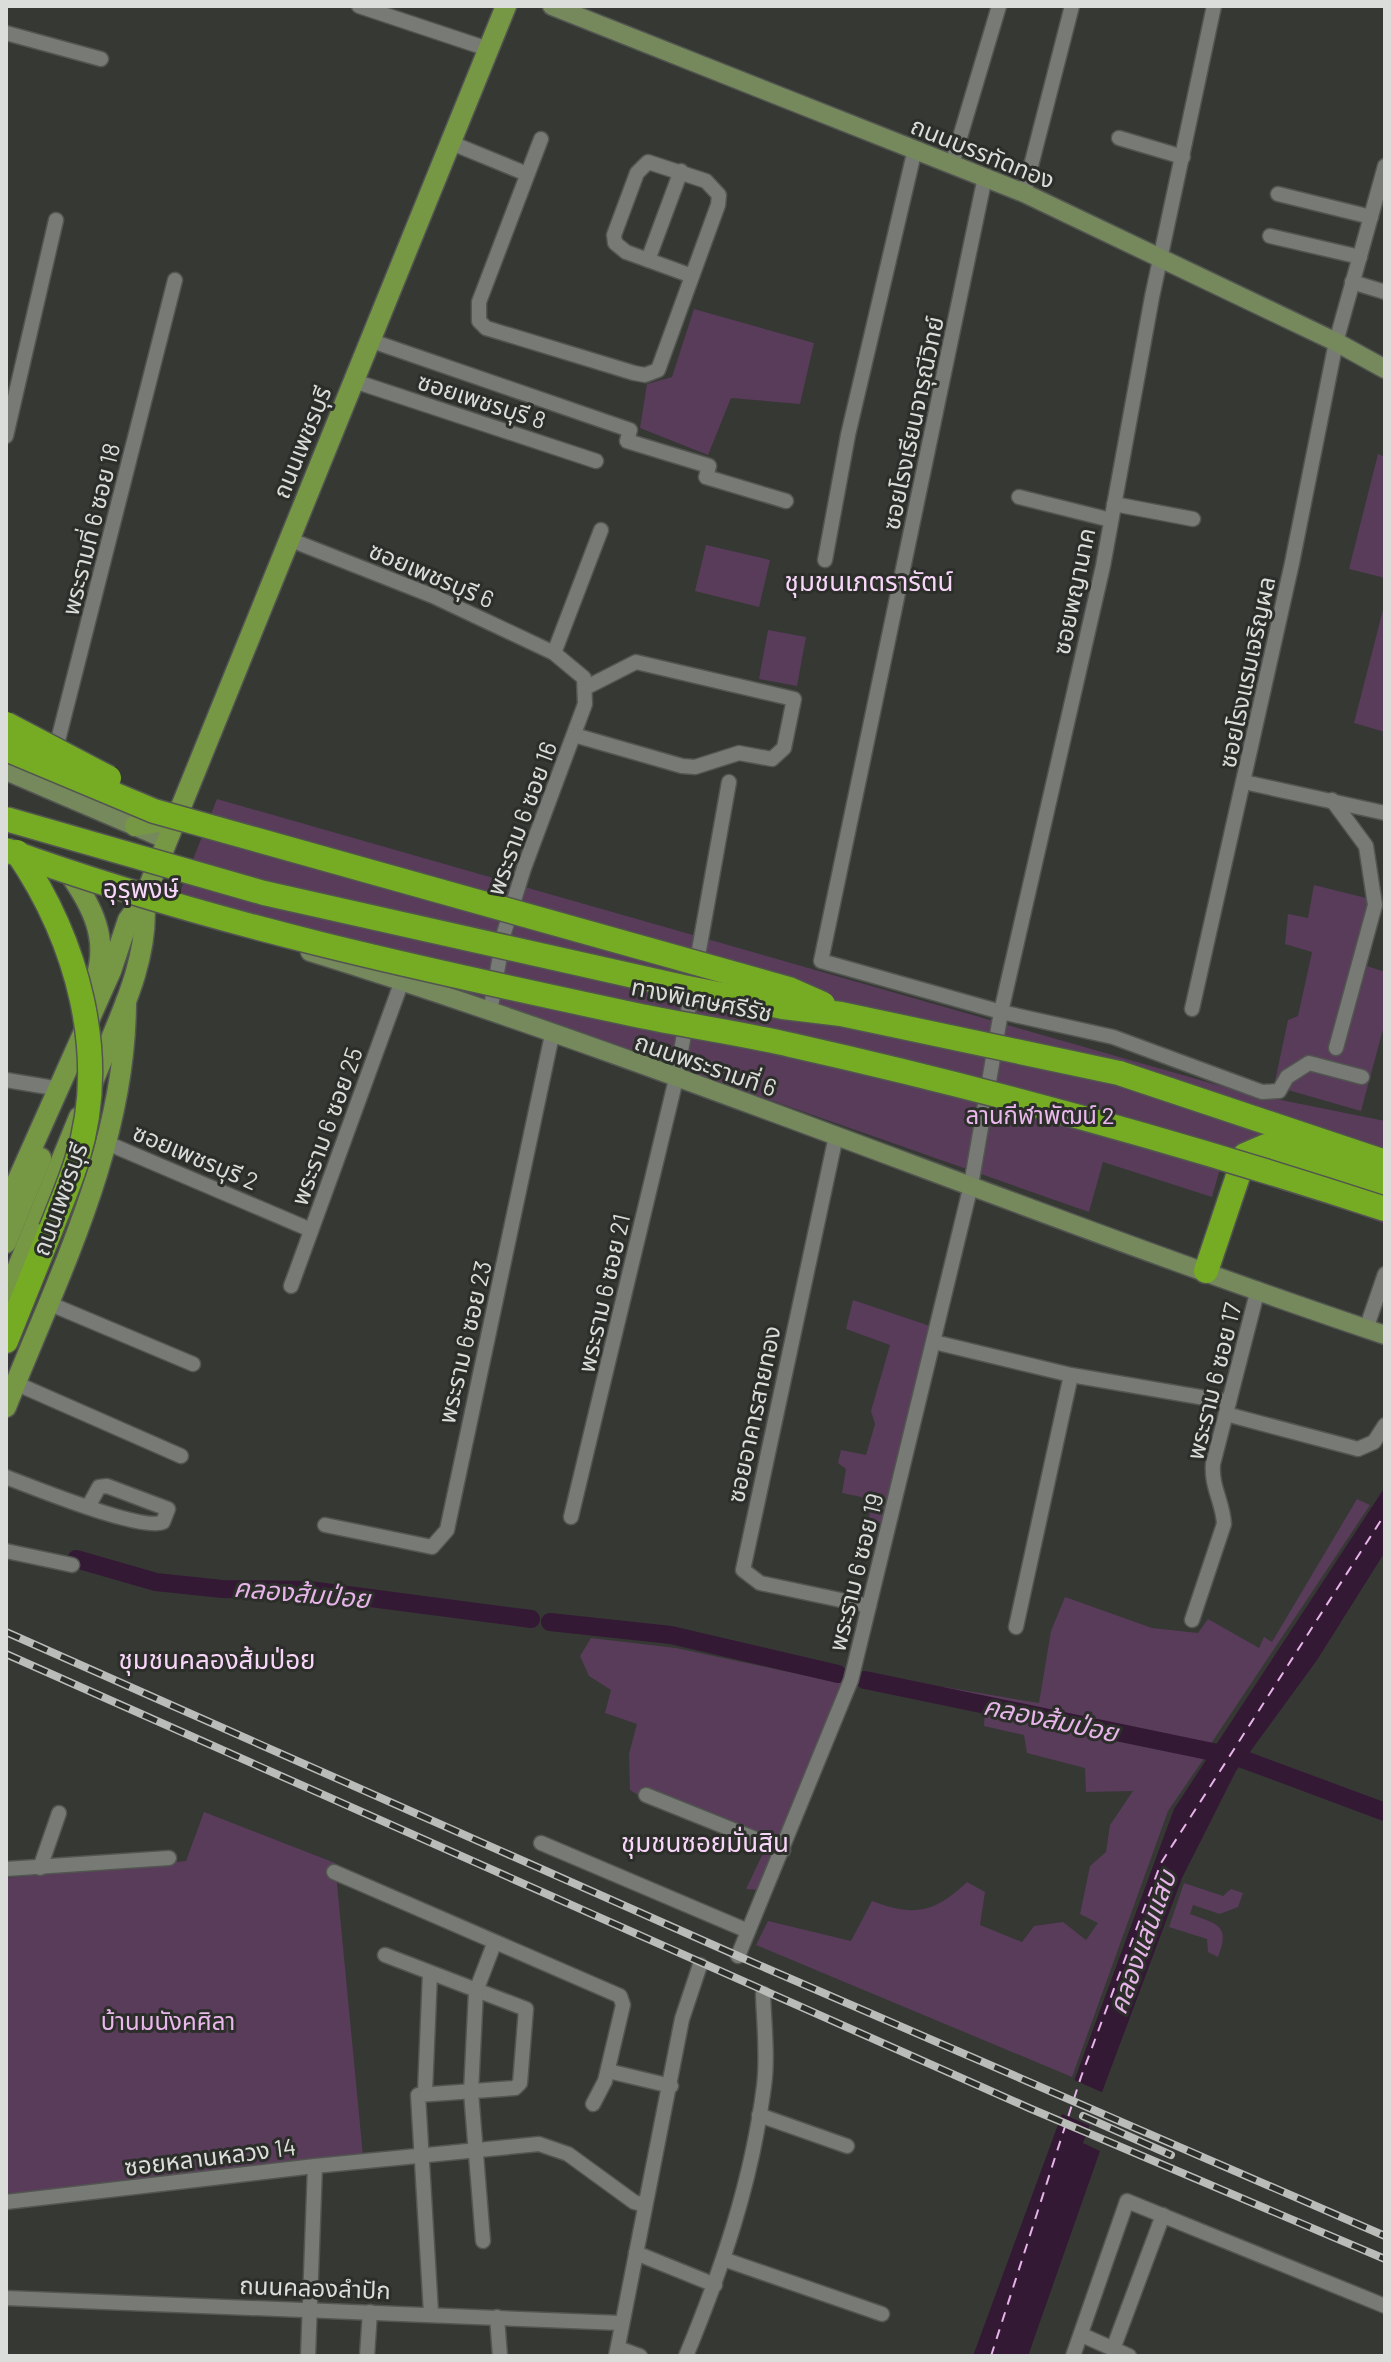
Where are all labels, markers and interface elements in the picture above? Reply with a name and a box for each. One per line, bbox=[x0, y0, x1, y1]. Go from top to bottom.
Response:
street label: ถนนบรรทัดทอง bbox=[907, 110, 1059, 194]
street label: ซอยโรงเรียนจารุณีวิทย์ bbox=[875, 313, 951, 533]
street label: ซอยเพชรบุรี 8 bbox=[414, 366, 550, 436]
street label: ถนนเพชรบุรี bbox=[265, 382, 338, 503]
street label: พระรามที่ 6 ซอย 18 bbox=[54, 440, 125, 618]
street label: ซอยพญานาค bbox=[1045, 525, 1101, 657]
street label: ซอยเพชรบุรี 6 bbox=[364, 535, 499, 615]
district label: ชุมชนเภตรารัตน์ bbox=[785, 565, 953, 598]
street label: ซอยโรงแรมเจริญผล bbox=[1212, 574, 1280, 770]
street label: พระราม 6 ซอย 16 bbox=[480, 737, 562, 899]
district label: อุรุพงษ์ bbox=[103, 872, 179, 905]
street label: ทางพิเศษศรีรัช bbox=[629, 971, 775, 1027]
street label: ถนนพระรามที่ 6 bbox=[631, 1025, 781, 1102]
street label: พระราม 6 ซอย 25 bbox=[284, 1043, 368, 1209]
park label: ลานกีฬาพัฒน์ 2 bbox=[965, 1100, 1115, 1129]
street label: ซอยเพชรบุรี 2 bbox=[128, 1117, 263, 1197]
street label: ถนนเพชรบุรี bbox=[25, 1138, 95, 1260]
street label: พระราม 6 ซอย 21 bbox=[571, 1211, 635, 1375]
street label: พระราม 6 ซอย 23 bbox=[431, 1258, 497, 1426]
street label: พระราม 6 ซอย 17 bbox=[1180, 1300, 1246, 1462]
street label: ซอยอาคารสายทอง bbox=[720, 1323, 786, 1505]
street label: พระราม 6 ซอย 19 bbox=[821, 1490, 889, 1654]
water label: คลองส้มป่อย bbox=[233, 1571, 373, 1614]
district label: ชุมชนคลองส้มป่อย bbox=[118, 1643, 316, 1676]
water label: คลองส้มป่อย bbox=[981, 1689, 1123, 1748]
district label: ชุมชนซอยมั่นสิน bbox=[621, 1826, 789, 1859]
water label: คลองแสนแสบ bbox=[1101, 1864, 1182, 2018]
park label: บ้านมนังคศิลา bbox=[101, 2006, 235, 2035]
street label: ซอยหลานหลวง 14 bbox=[123, 2131, 297, 2181]
street label: ถนนคลองลำปัก bbox=[239, 2270, 391, 2304]

